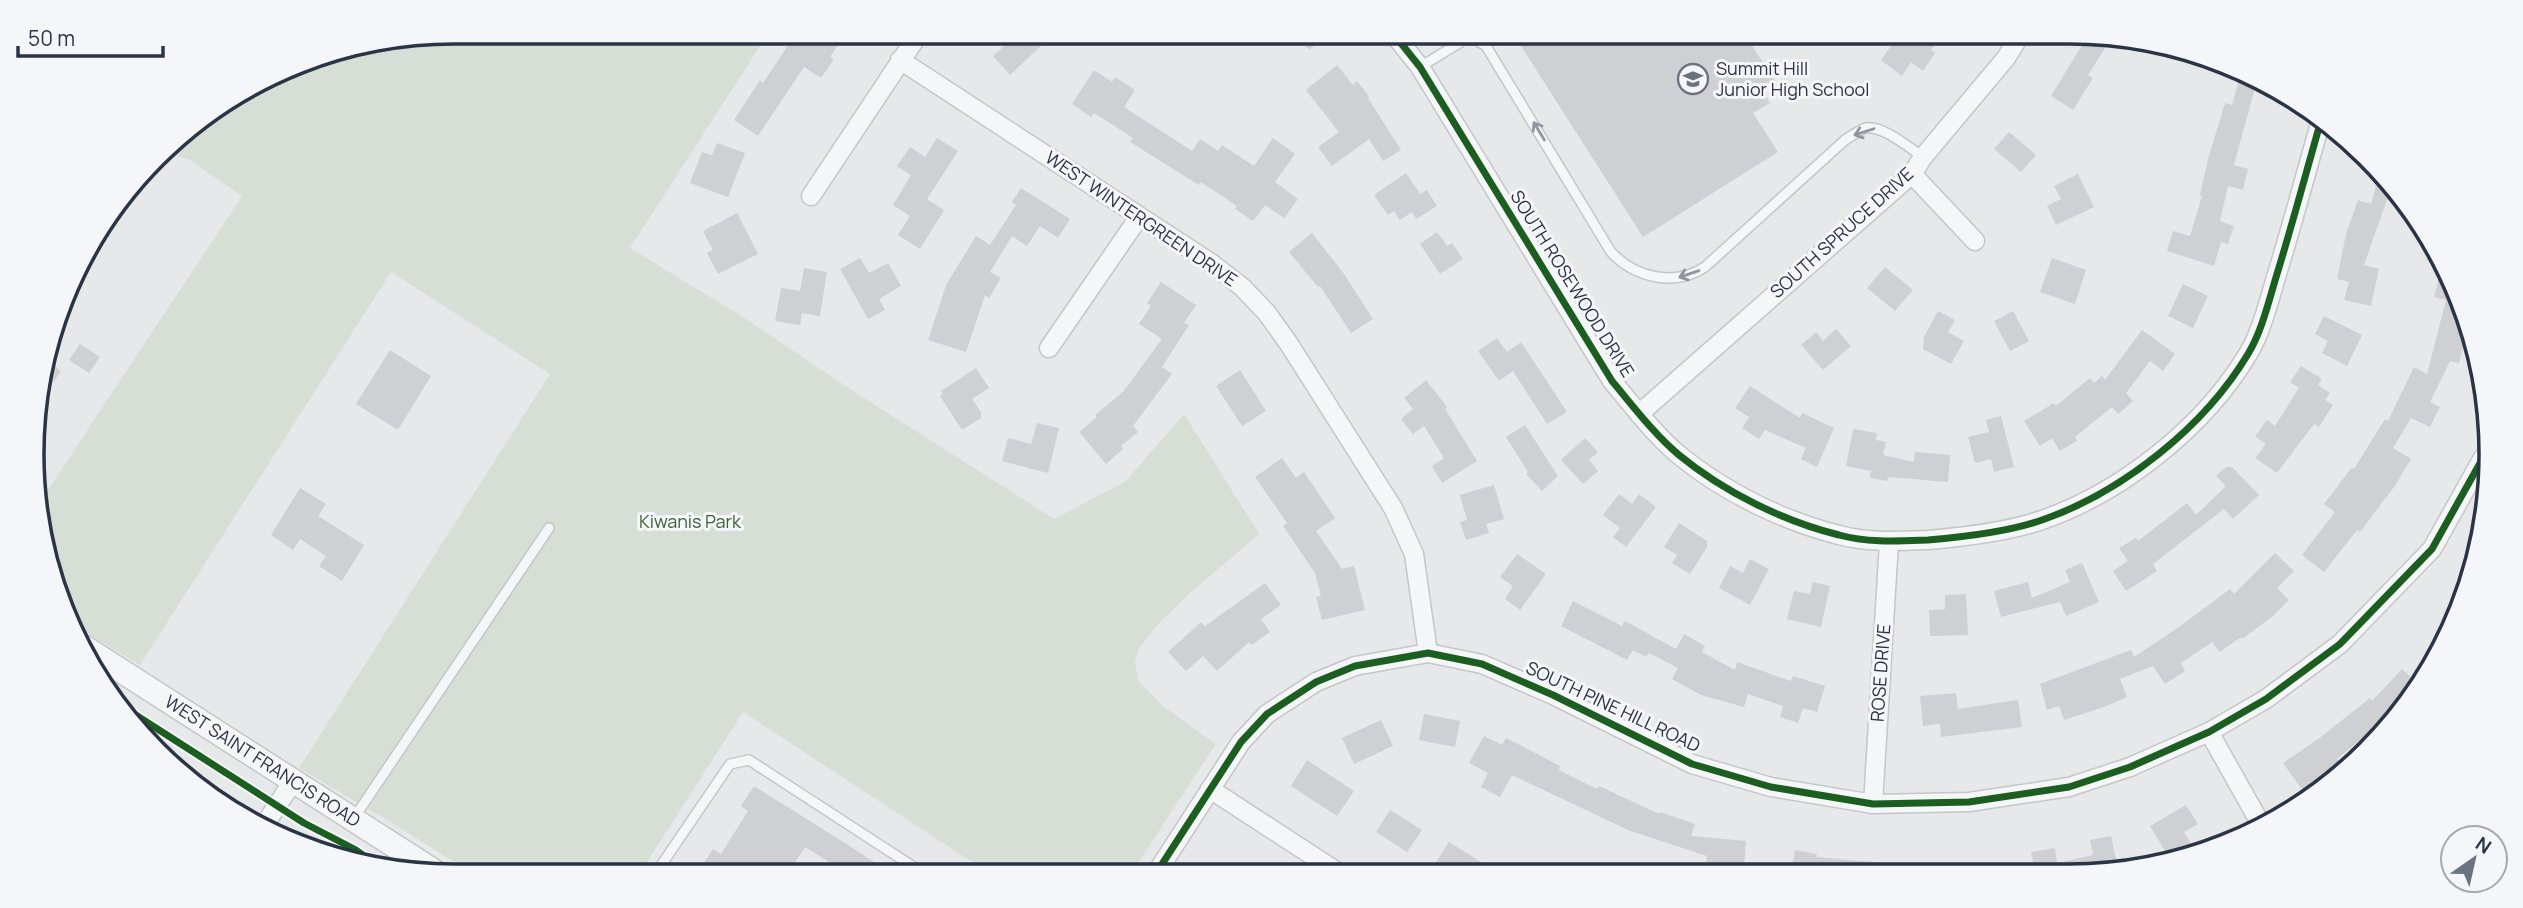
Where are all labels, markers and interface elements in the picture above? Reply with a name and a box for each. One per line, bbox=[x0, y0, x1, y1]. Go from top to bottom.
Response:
scale bar bbox=[18, 14, 163, 58]
text: 50 m bbox=[28, 24, 75, 52]
place label: Summit Hill Junior High School bbox=[1716, 56, 1869, 101]
school or university icon: Summit Hill Junior High School bbox=[1676, 62, 1710, 96]
one-way arrow bbox=[1531, 122, 1545, 142]
one-way arrow bbox=[1853, 127, 1875, 139]
street label: WEST WINTERGREEN DRIVE bbox=[1041, 145, 1242, 291]
street label: SOUTH SPRUCE DRIVE bbox=[1765, 161, 1918, 303]
street label: SOUTH ROSEWOOD DRIVE bbox=[1505, 185, 1640, 381]
one-way arrow bbox=[1679, 269, 1701, 281]
park label: Kiwanis Park bbox=[639, 509, 742, 533]
street label: ROSE DRIVE bbox=[1865, 623, 1895, 723]
street label: SOUTH PINE HILL ROAD bbox=[1522, 655, 1704, 757]
street label: WEST SAINT FRANCIS ROAD bbox=[161, 689, 366, 832]
north arrow bbox=[2439, 824, 2509, 894]
text: N bbox=[2471, 830, 2496, 860]

